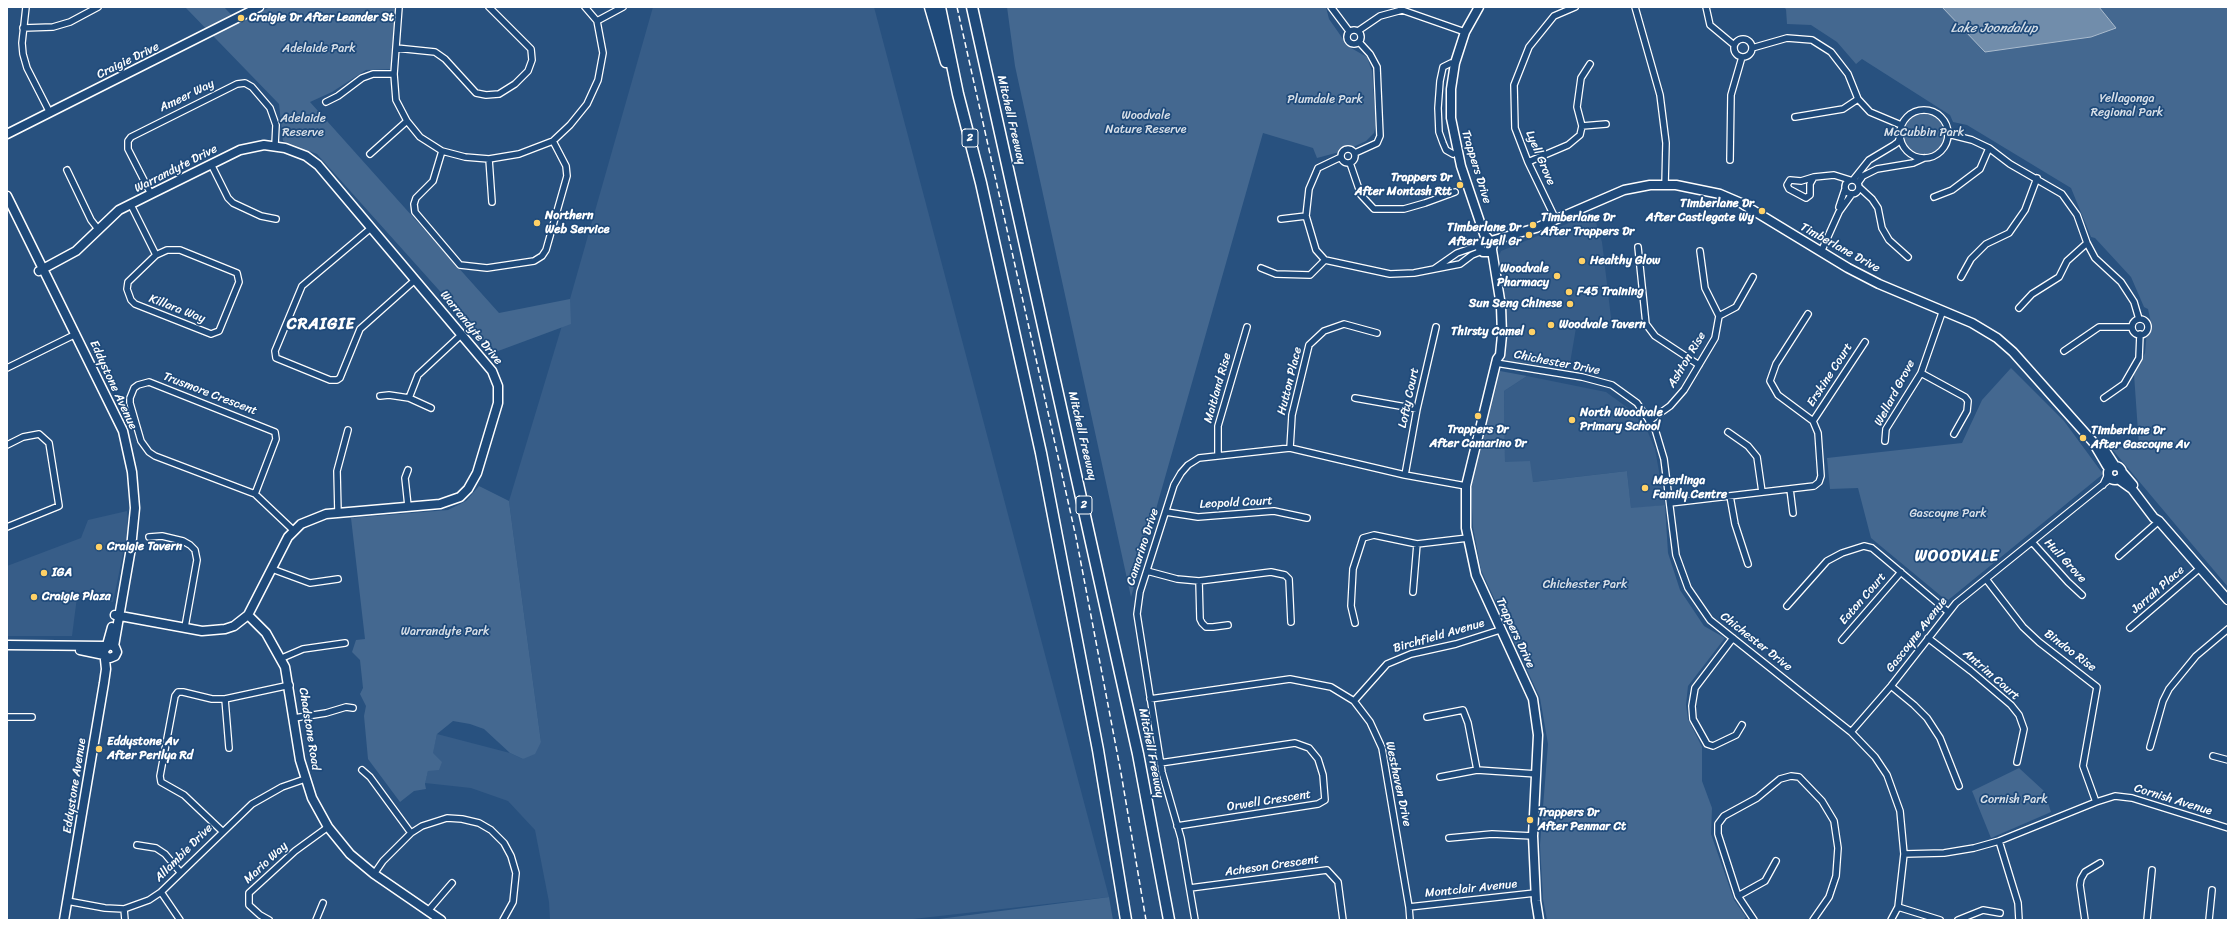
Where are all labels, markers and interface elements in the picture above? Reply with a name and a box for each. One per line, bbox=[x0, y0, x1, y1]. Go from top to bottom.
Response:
place label: Craigie Dr After Leander St bbox=[249, 11, 394, 25]
marker: Craigie Dr After Leander St bbox=[236, 13, 246, 23]
water label: Lake Joondalup bbox=[1951, 21, 2037, 37]
street label: Craigie Drive bbox=[94, 40, 162, 82]
park label: Adelaide Park bbox=[282, 42, 356, 56]
street label: Mitchell Freeway bbox=[994, 74, 1028, 166]
street label: Ameer Way bbox=[157, 77, 217, 115]
park label: Yellagonga Regional Park bbox=[2091, 92, 2163, 120]
park label: Plumdale Park bbox=[1287, 93, 1363, 107]
park label: Woodvale Nature Reserve bbox=[1105, 109, 1187, 137]
park label: Adelaide Reserve bbox=[280, 112, 326, 140]
park label: McCubbin Park bbox=[1884, 126, 1964, 140]
street label: Lyell Grove bbox=[1522, 128, 1558, 188]
road number: 2 bbox=[962, 129, 978, 147]
street label: Trappers Drive bbox=[1458, 129, 1494, 205]
street label: Warrandyte Drive bbox=[132, 142, 220, 196]
place label: Trappers Dr After Montash Rtt bbox=[1355, 171, 1452, 199]
marker: Trappers Dr After Montash Rtt bbox=[1455, 180, 1465, 190]
place label: Timberlane Dr After Castlegate Wy bbox=[1646, 197, 1754, 225]
marker: Timberlane Dr After Castlegate Wy bbox=[1757, 206, 1767, 216]
place label: Northern Web Service bbox=[545, 209, 609, 237]
place label: Timberlane Dr After Trappers Dr bbox=[1541, 211, 1634, 239]
marker: Northern Web Service bbox=[532, 218, 542, 228]
marker: Timberlane Dr After Trappers Dr bbox=[1528, 220, 1538, 230]
street label: Timberlane Drive bbox=[1798, 220, 1882, 276]
place label: Timberlane Dr After Lyell Gr bbox=[1447, 221, 1521, 249]
marker: Timberlane Dr After Lyell Gr bbox=[1524, 230, 1534, 240]
place label: Healthy Glow bbox=[1590, 254, 1660, 268]
marker: Healthy Glow bbox=[1577, 256, 1587, 266]
place label: Woodvale Pharmacy bbox=[1497, 262, 1549, 290]
marker: Woodvale Pharmacy bbox=[1552, 271, 1562, 281]
place label: F45 Training bbox=[1577, 285, 1644, 299]
marker: F45 Training bbox=[1564, 287, 1574, 297]
street label: Warrandyte Drive bbox=[437, 288, 505, 368]
street label: Killara Way bbox=[147, 292, 207, 326]
place label: Sun Seng Chinese bbox=[1469, 297, 1562, 311]
marker: Sun Seng Chinese bbox=[1565, 299, 1575, 309]
district label: CRAIGIE bbox=[288, 315, 354, 335]
place label: Woodvale Tavern bbox=[1559, 318, 1646, 332]
marker: Woodvale Tavern bbox=[1546, 320, 1556, 330]
place label: Thirsty Camel bbox=[1451, 325, 1524, 339]
marker: Thirsty Camel bbox=[1527, 327, 1537, 337]
street label: Ashton Rise bbox=[1665, 330, 1709, 390]
street label: Eddystone Avenue bbox=[86, 338, 140, 432]
street label: Erskine Court bbox=[1804, 341, 1856, 409]
street label: Hutton Place bbox=[1275, 346, 1305, 416]
street label: Chichester Drive bbox=[1513, 348, 1601, 378]
street label: Maitland Rise bbox=[1201, 351, 1235, 425]
street label: Wellard Grove bbox=[1872, 357, 1918, 429]
street label: Lofty Court bbox=[1396, 367, 1422, 429]
street label: Trusmore Crescent bbox=[161, 369, 259, 419]
street label: Mitchell Freeway bbox=[1065, 390, 1099, 482]
place label: North Woodvale Primary School bbox=[1580, 406, 1663, 434]
marker: Trappers Dr After Camarino Dr bbox=[1473, 411, 1483, 421]
marker: North Woodvale Primary School bbox=[1567, 415, 1577, 425]
place label: Trappers Dr After Camarino Dr bbox=[1429, 423, 1527, 451]
place label: Timberlane Dr After Gascoyne Av bbox=[2091, 424, 2189, 452]
marker: Timberlane Dr After Gascoyne Av bbox=[2078, 433, 2088, 443]
place label: Meerlinga Family Centre bbox=[1653, 474, 1727, 502]
marker: Meerlinga Family Centre bbox=[1640, 483, 1650, 493]
street label: Leopold Court bbox=[1199, 494, 1273, 512]
road number: 2 bbox=[1076, 496, 1092, 514]
street label: Camarino Drive bbox=[1124, 507, 1162, 587]
park label: Gascoyne Park bbox=[1909, 507, 1987, 521]
street label: Hull Grove bbox=[2041, 536, 2089, 586]
place label: Craigie Tavern bbox=[107, 540, 182, 554]
marker: Craigie Tavern bbox=[94, 542, 104, 552]
district label: WOODVALE bbox=[1914, 547, 2000, 567]
street label: Jarrah Place bbox=[2128, 563, 2188, 617]
place label: IGA bbox=[52, 566, 72, 580]
marker: IGA bbox=[39, 568, 49, 578]
street label: Eaton Court bbox=[1837, 570, 1889, 628]
park label: Chichester Park bbox=[1543, 578, 1627, 592]
place label: Craigie Plaza bbox=[42, 590, 111, 604]
marker: Craigie Plaza bbox=[29, 592, 39, 602]
street label: Trappers Drive bbox=[1492, 595, 1538, 671]
street label: Gascoyne Avenue bbox=[1883, 595, 1951, 675]
street label: Chichester Drive bbox=[1717, 609, 1795, 675]
street label: Birchfield Avenue bbox=[1392, 616, 1486, 656]
park label: Warrandyte Park bbox=[401, 625, 489, 639]
street label: Bindoo Rise bbox=[2041, 627, 2099, 675]
street label: Antrim Court bbox=[1960, 646, 2022, 704]
street label: Chadstone Road bbox=[295, 687, 323, 771]
street label: Mitchell Freeway bbox=[1135, 707, 1167, 799]
place label: Eddystone Av After Perilya Rd bbox=[107, 735, 193, 763]
street label: Eddystone Avenue bbox=[60, 737, 90, 835]
street label: Westhaven Drive bbox=[1382, 740, 1414, 828]
marker: Eddystone Av After Perilya Rd bbox=[94, 744, 104, 754]
street label: Cornish Avenue bbox=[2132, 781, 2214, 819]
street label: Orwell Crescent bbox=[1226, 787, 1312, 815]
park label: Cornish Park bbox=[1980, 793, 2048, 807]
place label: Trappers Dr After Penmar Ct bbox=[1538, 806, 1626, 834]
marker: Trappers Dr After Penmar Ct bbox=[1525, 815, 1535, 825]
street label: Allambie Drive bbox=[152, 821, 216, 885]
street label: Mario Way bbox=[241, 839, 291, 887]
street label: Acheson Crescent bbox=[1224, 852, 1320, 880]
street label: Montclair Avenue bbox=[1424, 877, 1518, 901]

